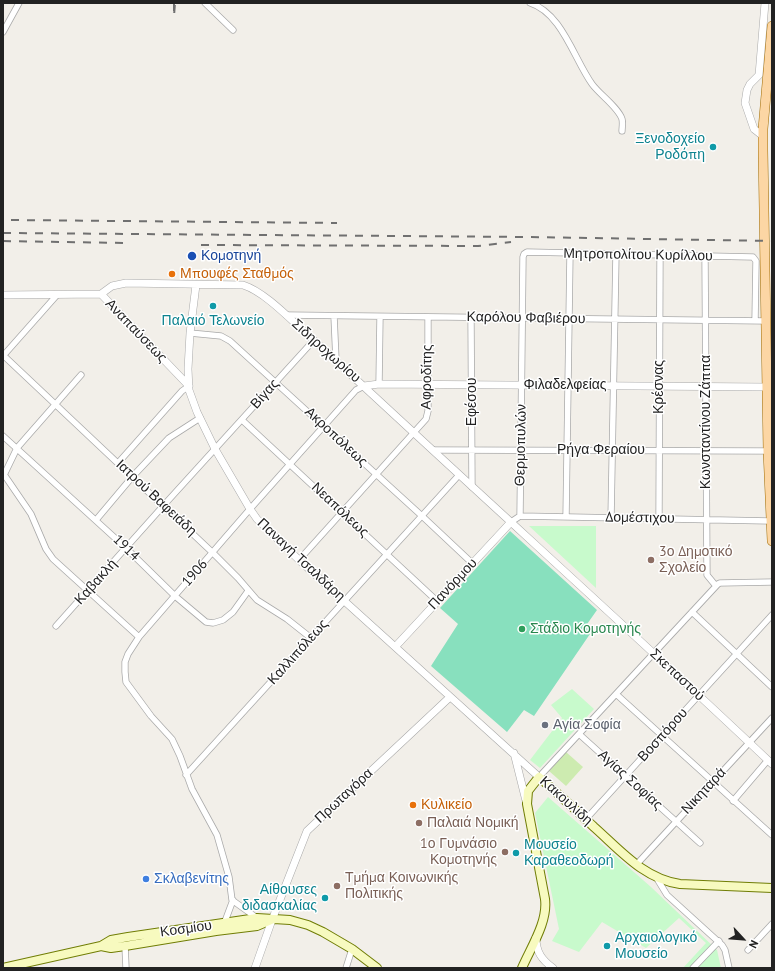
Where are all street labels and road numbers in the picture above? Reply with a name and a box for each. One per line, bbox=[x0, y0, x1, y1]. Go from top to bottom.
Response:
street label: Μητροπολίτου Κυρίλλου bbox=[563, 245, 713, 265]
street label: Αναπαύσεως bbox=[102, 296, 170, 366]
street label: Καρόλου Φαβιέρου bbox=[466, 309, 586, 327]
street label: Σιδηροχωρίου bbox=[288, 316, 364, 386]
street label: Αφροδίτης bbox=[418, 344, 436, 410]
street label: Κωνσταντίνου Ζάππα bbox=[698, 355, 714, 489]
street label: Κρέσνας bbox=[651, 360, 667, 414]
street label: Βίγας bbox=[247, 376, 283, 412]
street label: Φιλαδελφείας bbox=[523, 377, 607, 393]
street label: Εφέσου bbox=[464, 378, 480, 426]
street label: Ακροπόλεως bbox=[301, 404, 371, 470]
street label: Θερμοπυλών bbox=[512, 404, 530, 486]
street label: Ρήγα Φεραίου bbox=[557, 442, 645, 458]
street label: Ιατρού Βαφειάδη bbox=[112, 456, 200, 540]
street label: Νεαπόλεως bbox=[308, 479, 372, 541]
street label: Δομέστιχου bbox=[605, 509, 675, 527]
street label: Παναγή Τσαλδάρη bbox=[254, 515, 348, 605]
street label: 1914 bbox=[109, 531, 143, 565]
street label: Πανόρμου bbox=[425, 555, 481, 613]
street label: Καβακλή bbox=[71, 556, 121, 608]
street label: 1906 bbox=[179, 556, 211, 590]
street label: Καλλιπόλεως bbox=[264, 616, 332, 688]
street label: Σκεπαστού bbox=[646, 645, 708, 705]
street label: Βοσπόρου bbox=[635, 705, 691, 765]
street label: Αγίας Σοφίας bbox=[594, 747, 666, 813]
street label: Νικηταρά bbox=[678, 764, 730, 818]
street label: Πρωταγόρα bbox=[312, 765, 376, 827]
street label: Κακουλίδη bbox=[536, 773, 596, 829]
street label: Κοσμίου bbox=[159, 917, 213, 941]

